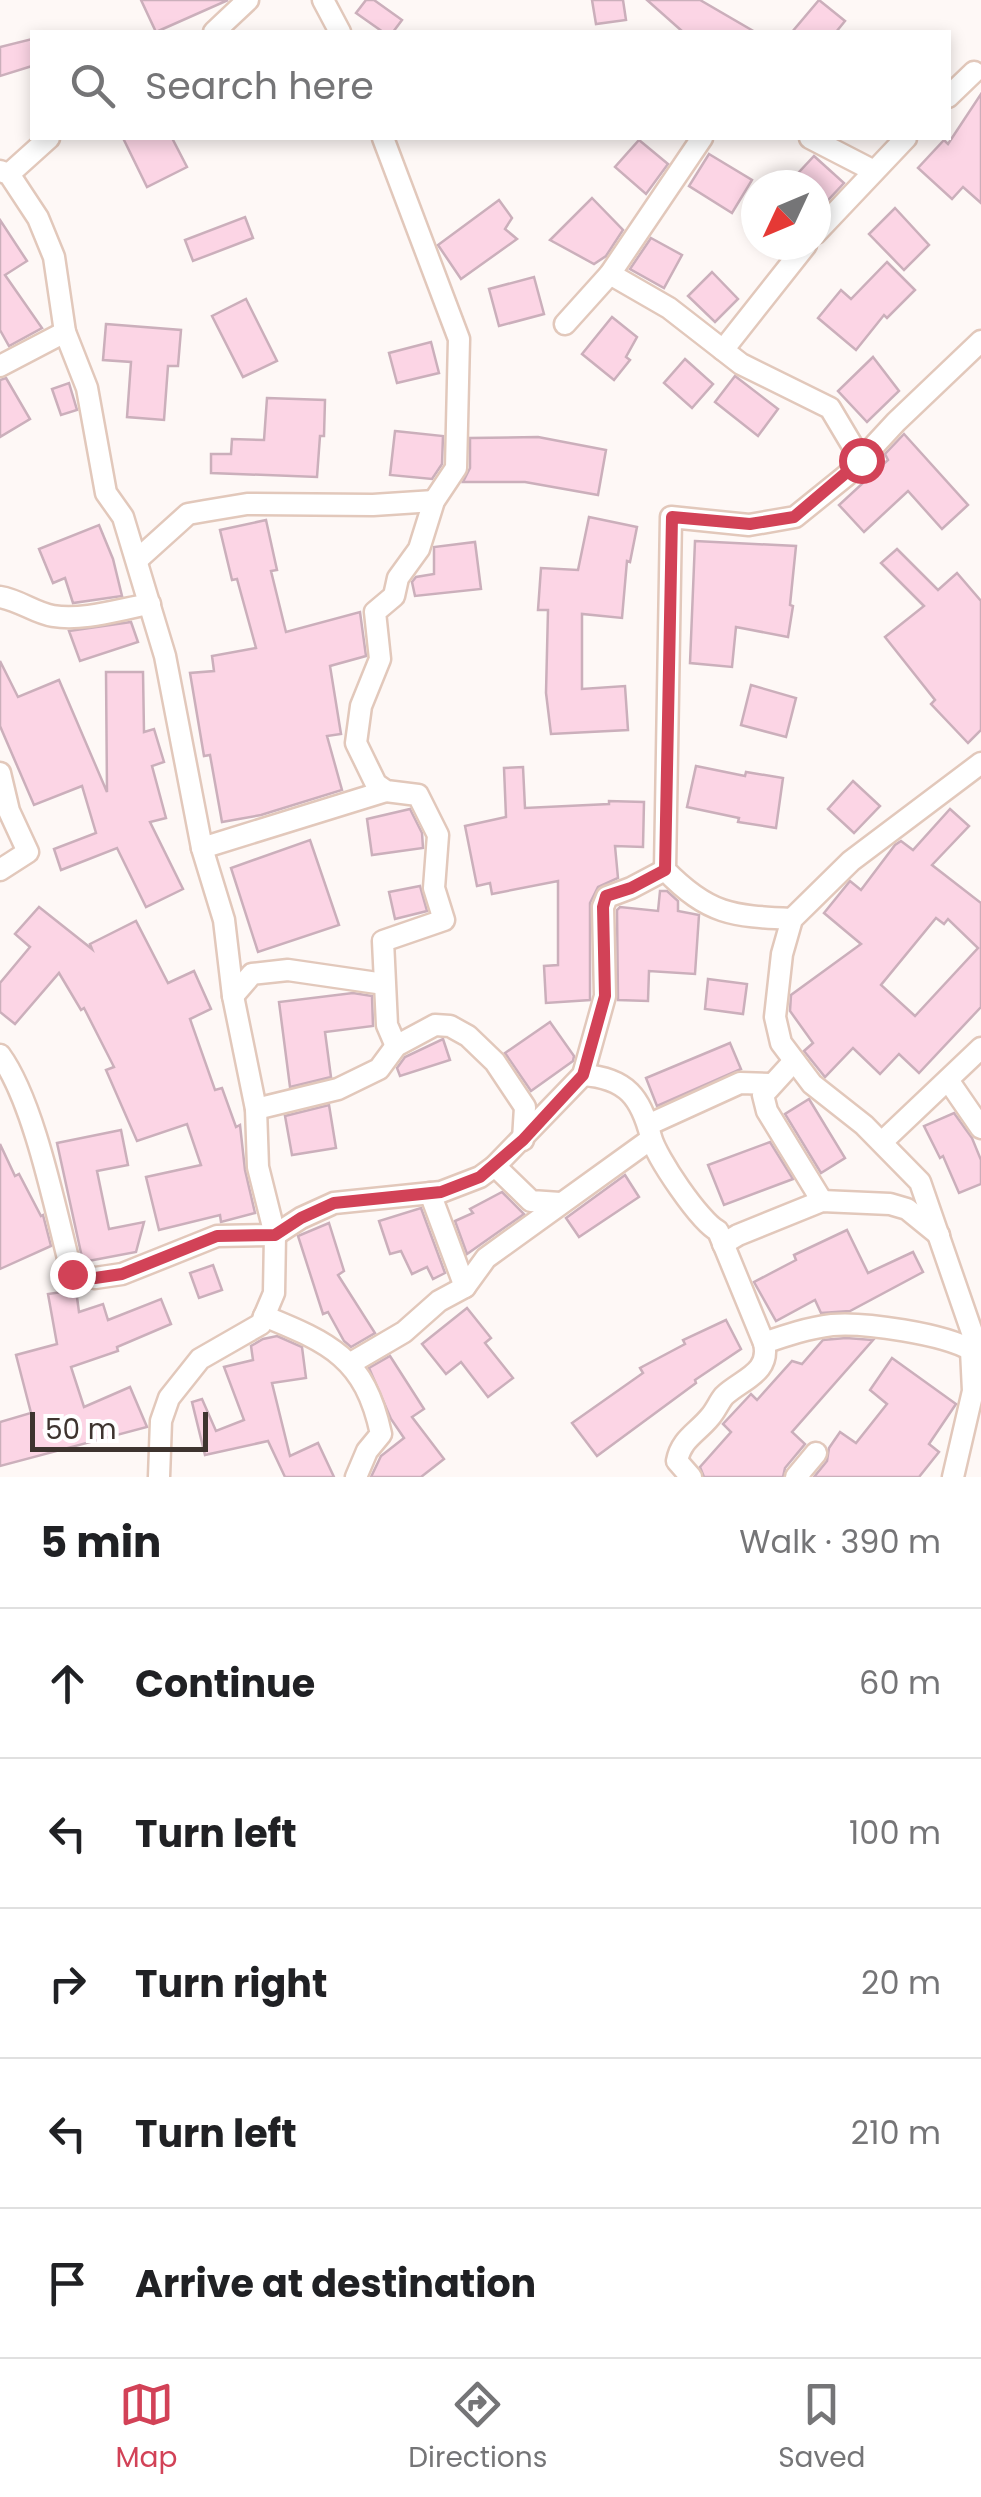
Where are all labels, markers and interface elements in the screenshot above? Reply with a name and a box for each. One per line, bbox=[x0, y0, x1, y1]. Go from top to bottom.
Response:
search box bbox=[30, 30, 951, 140]
icon: search bbox=[65, 58, 120, 113]
text: Search here bbox=[145, 59, 374, 112]
north arrow bbox=[741, 170, 831, 260]
route start bbox=[839, 438, 885, 484]
route end bbox=[50, 1252, 96, 1298]
scale bar bbox=[30, 1407, 208, 1452]
text: 50 m bbox=[45, 1410, 116, 1449]
text: 5 min bbox=[40, 1513, 161, 1572]
text: Walk · 390 m bbox=[739, 1519, 941, 1564]
icon: ahead bbox=[40, 1656, 95, 1711]
text: Continue bbox=[135, 1657, 315, 1710]
text: 60 m bbox=[859, 1660, 941, 1705]
icon: left bbox=[40, 1806, 95, 1861]
text: Turn left bbox=[135, 1807, 297, 1860]
text: 100 m bbox=[849, 1810, 941, 1855]
icon: right bbox=[40, 1956, 95, 2011]
text: Turn right bbox=[135, 1957, 327, 2010]
text: 20 m bbox=[861, 1960, 941, 2005]
icon: left bbox=[40, 2106, 95, 2161]
text: Turn left bbox=[135, 2107, 297, 2160]
text: 210 m bbox=[851, 2110, 941, 2155]
icon: arrive bbox=[40, 2256, 95, 2311]
text: Arrive at destination bbox=[135, 2257, 536, 2310]
tab: Map bbox=[115, 2377, 177, 2479]
tab: Directions bbox=[408, 2377, 547, 2479]
tab: Saved bbox=[778, 2377, 866, 2479]

